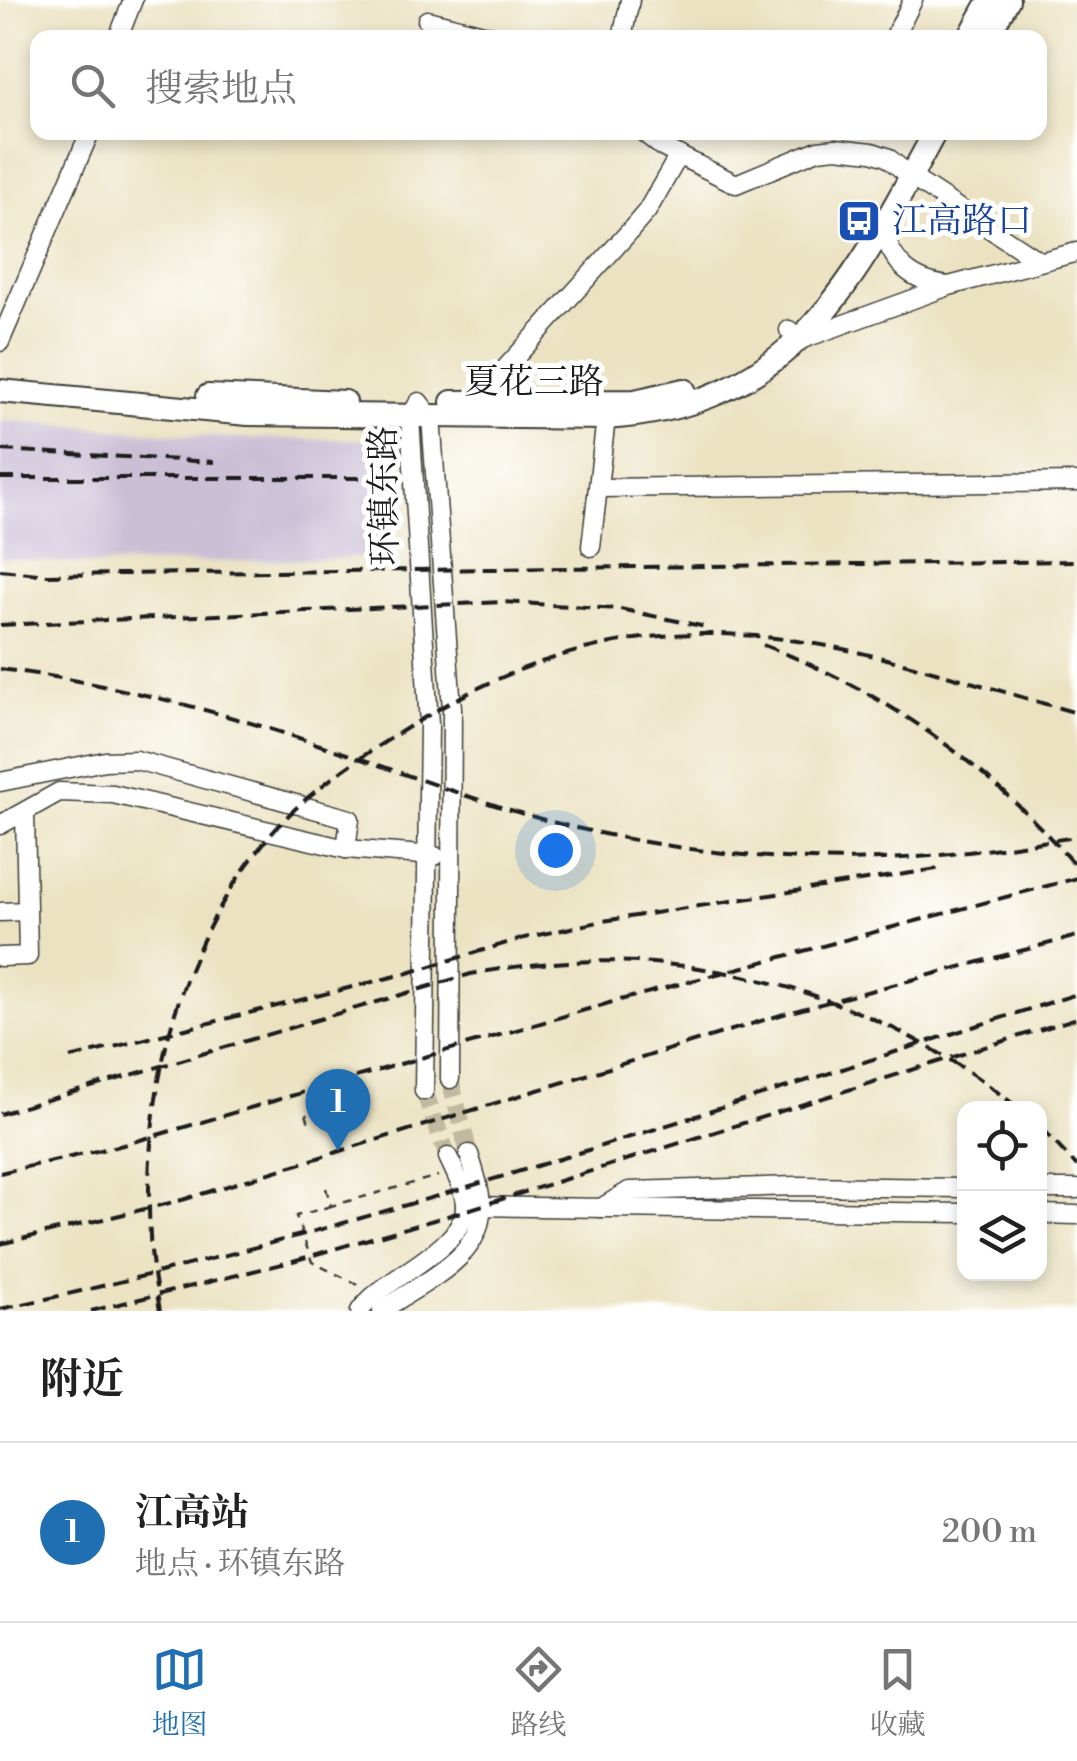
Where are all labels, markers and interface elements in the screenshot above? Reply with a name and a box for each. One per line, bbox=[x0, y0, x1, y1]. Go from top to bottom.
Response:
search box bbox=[30, 30, 1047, 140]
icon: search bbox=[65, 58, 120, 113]
text: 搜索地点 bbox=[145, 66, 297, 113]
bus stop icon: 江高路口 bbox=[836, 198, 882, 244]
place label: 江高路口 bbox=[892, 200, 1032, 243]
street label: 夏花三路 bbox=[464, 361, 604, 404]
street label: 环镇东路 bbox=[362, 426, 408, 566]
your location bbox=[530, 825, 581, 876]
pin: 1 bbox=[306, 1068, 370, 1151]
map controls bbox=[957, 1101, 1047, 1281]
button: locate bbox=[957, 1101, 1047, 1191]
button: layers bbox=[957, 1191, 1047, 1281]
text: 附近 bbox=[40, 1354, 124, 1407]
text: 江高站 bbox=[135, 1490, 249, 1537]
text: 1 bbox=[65, 1512, 80, 1552]
text: 200 m bbox=[942, 1512, 1037, 1552]
text: 地点 · 环镇东路 bbox=[135, 1544, 346, 1584]
tab: 地图 bbox=[151, 1642, 208, 1743]
tab: 路线 bbox=[510, 1642, 567, 1743]
tab: 收藏 bbox=[869, 1642, 926, 1743]

